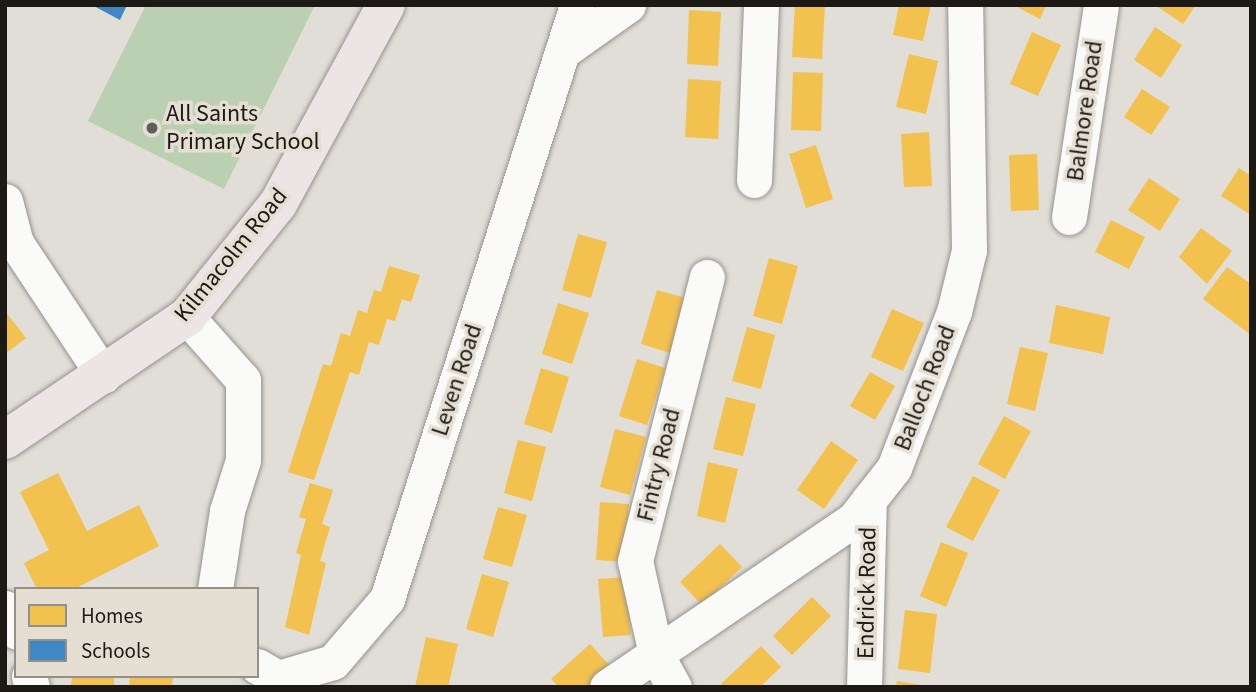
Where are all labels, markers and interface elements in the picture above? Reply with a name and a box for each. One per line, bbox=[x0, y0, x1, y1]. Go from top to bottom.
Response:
street label: Balmore Road bbox=[1061, 39, 1109, 183]
place label: All Saints Primary School bbox=[166, 100, 320, 156]
marker: All Saints Primary School bbox=[144, 120, 160, 136]
street label: Kilmacolm Road bbox=[168, 182, 294, 328]
street label: Leven Road bbox=[425, 320, 489, 440]
street label: Balloch Road bbox=[888, 321, 962, 455]
street label: Fintry Road bbox=[631, 406, 687, 524]
street label: Endrick Road bbox=[851, 527, 883, 659]
legend bbox=[14, 587, 259, 678]
text: Homes bbox=[81, 601, 143, 631]
text: Schools bbox=[81, 636, 150, 666]

